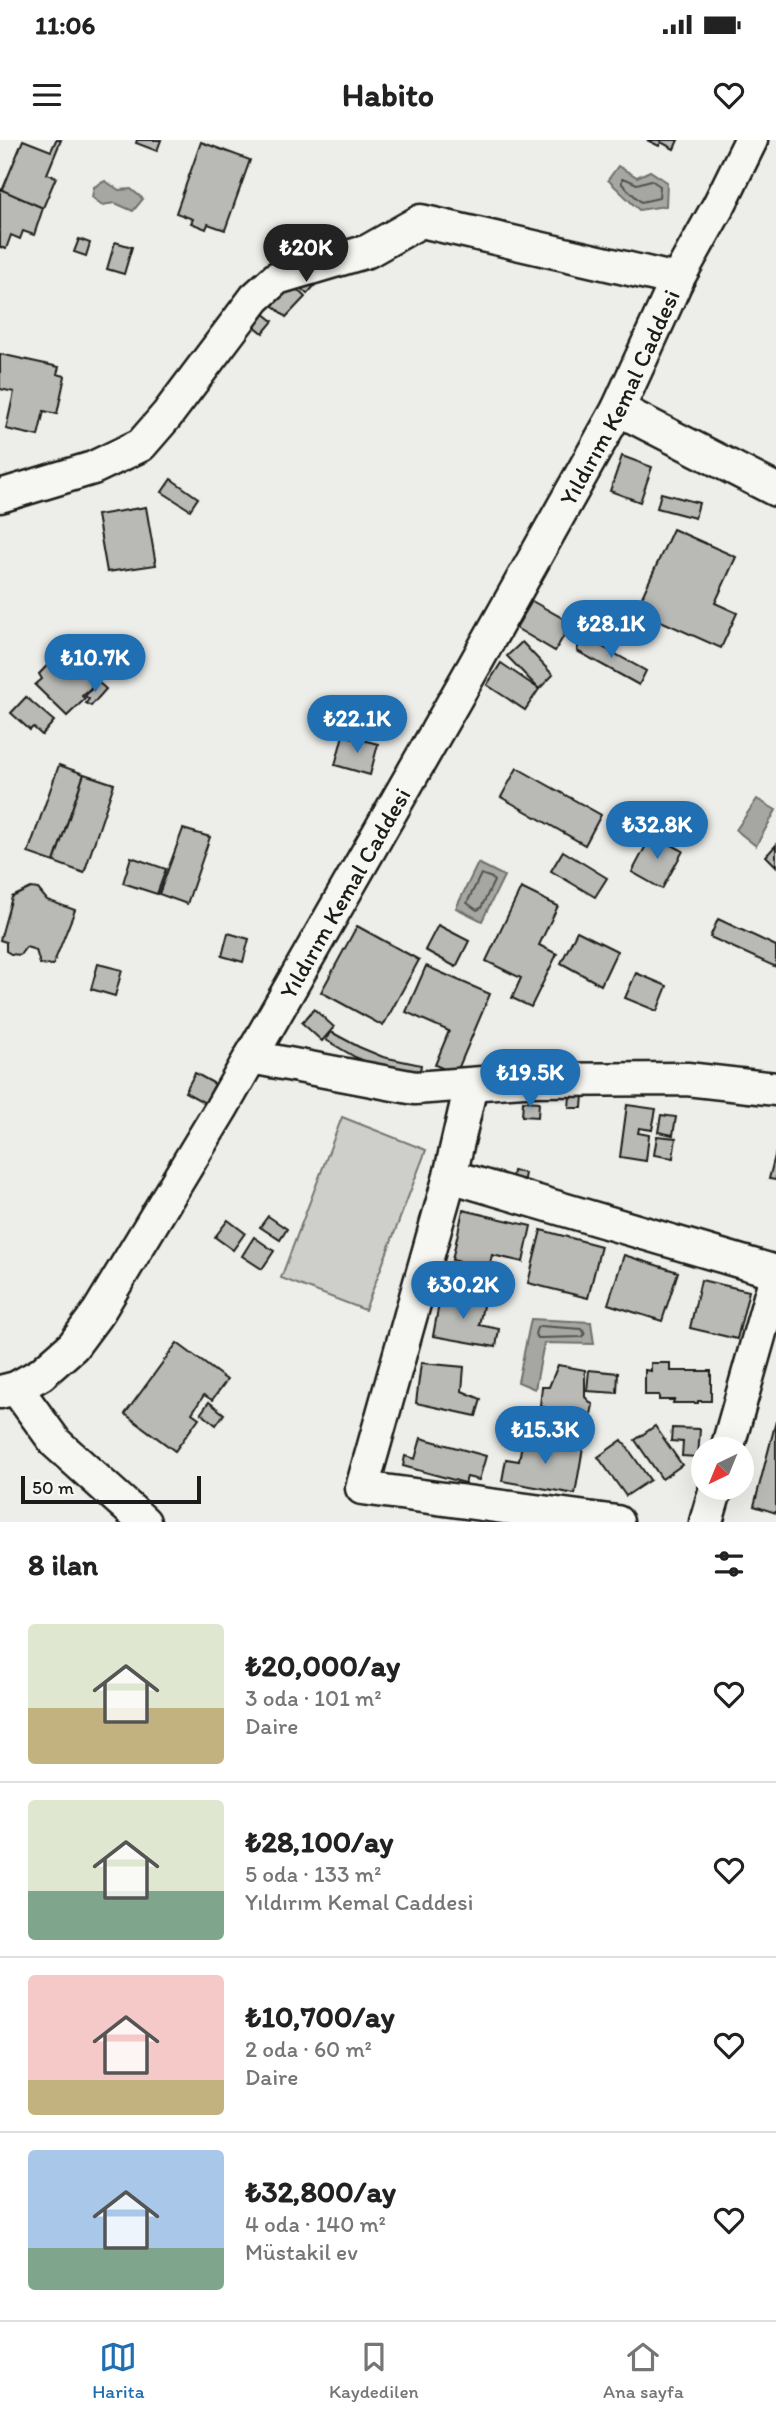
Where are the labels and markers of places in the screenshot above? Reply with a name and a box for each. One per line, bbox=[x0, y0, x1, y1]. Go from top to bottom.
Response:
pin: ₺20K bbox=[265, 225, 347, 284]
pin: ₺28.1K bbox=[554, 601, 668, 660]
pin: ₺10.7K bbox=[38, 634, 152, 694]
pin: ₺22.1K bbox=[300, 696, 414, 755]
pin: ₺32.8K bbox=[600, 802, 714, 861]
pin: ₺19.5K bbox=[473, 1049, 587, 1109]
pin: ₺30.2K bbox=[406, 1262, 520, 1321]
pin: ₺15.3K bbox=[488, 1406, 602, 1466]

